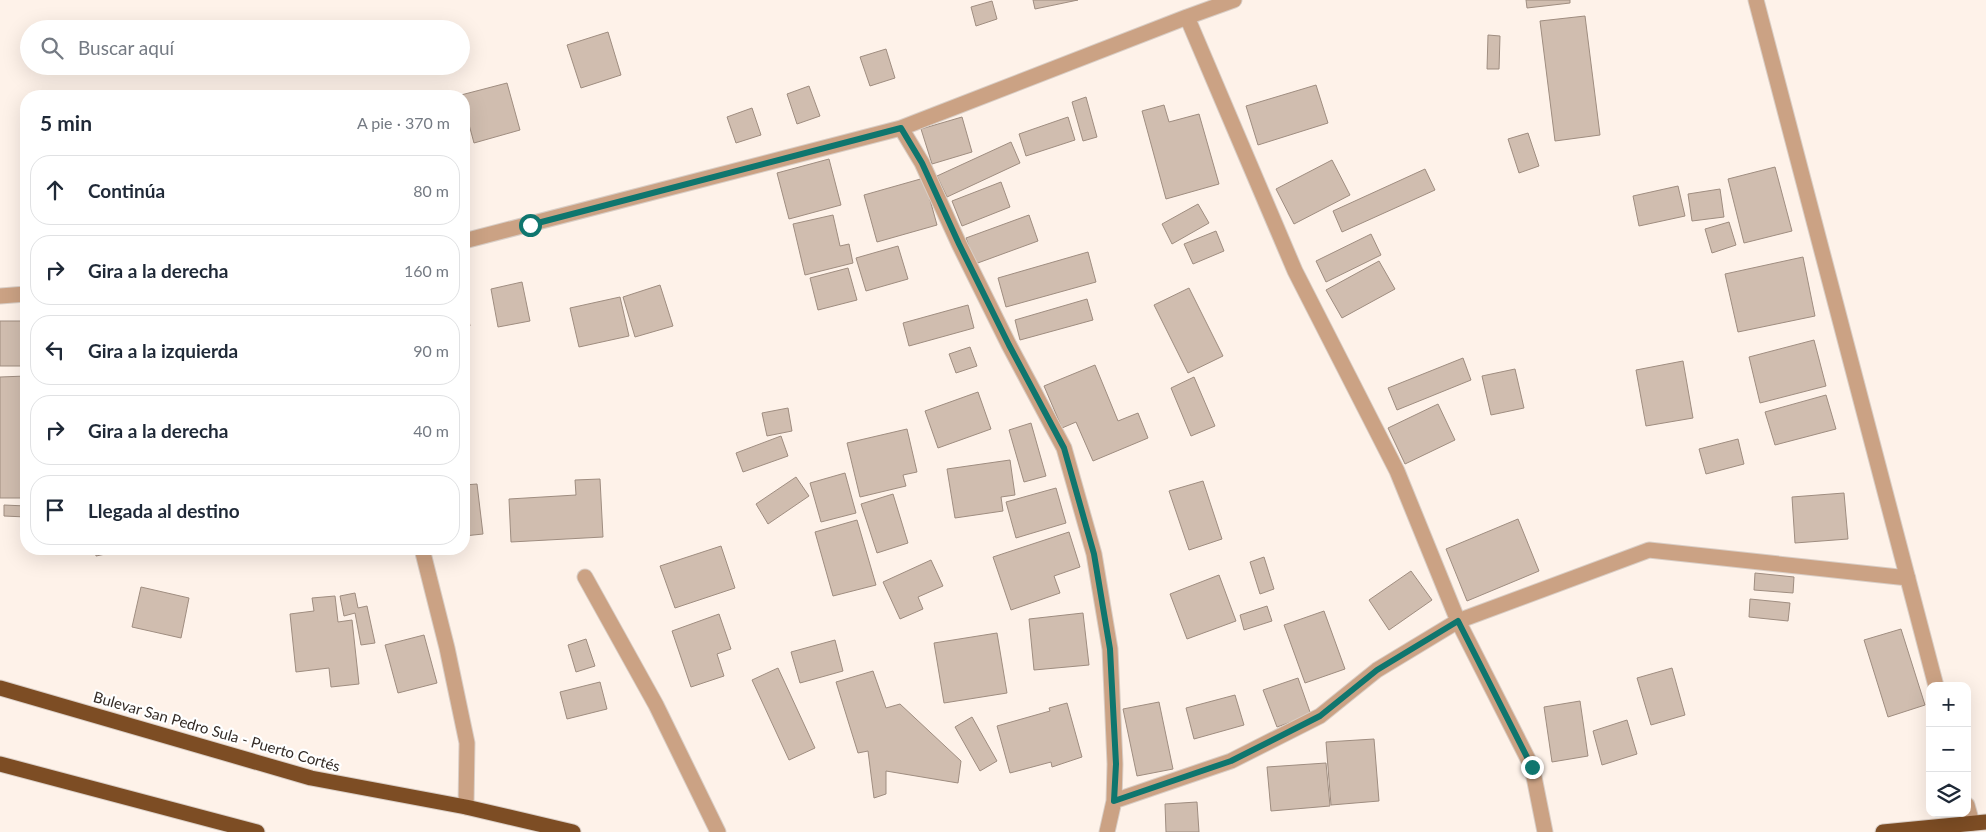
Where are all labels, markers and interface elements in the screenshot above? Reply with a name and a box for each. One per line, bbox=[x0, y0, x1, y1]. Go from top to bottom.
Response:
search box bbox=[20, 20, 470, 75]
icon: search bbox=[38, 34, 66, 62]
text: Buscar aquí bbox=[78, 36, 174, 59]
text: 5 min bbox=[40, 110, 92, 135]
text: A pie · 370 m bbox=[357, 113, 450, 132]
icon: ahead bbox=[41, 176, 69, 204]
text: Continúa bbox=[88, 179, 165, 202]
text: 80 m bbox=[413, 181, 449, 200]
route start bbox=[519, 214, 542, 237]
icon: right bbox=[41, 256, 69, 284]
text: Gira a la derecha bbox=[88, 259, 228, 282]
text: 160 m bbox=[404, 261, 449, 280]
icon: left bbox=[41, 336, 69, 364]
text: Gira a la izquierda bbox=[88, 339, 238, 362]
text: 90 m bbox=[413, 341, 449, 360]
icon: right bbox=[41, 416, 69, 444]
text: Gira a la derecha bbox=[88, 419, 228, 442]
text: 40 m bbox=[413, 421, 449, 440]
icon: arrive bbox=[41, 496, 69, 524]
text: Llegada al destino bbox=[88, 499, 240, 522]
map controls bbox=[1926, 682, 1971, 817]
button: + bbox=[1926, 682, 1971, 727]
street label: Bulevar San Pedro Sula - Puerto Cortés bbox=[92, 687, 342, 775]
button: − bbox=[1926, 727, 1971, 772]
route end bbox=[1521, 756, 1544, 779]
button: layers bbox=[1926, 772, 1971, 817]

